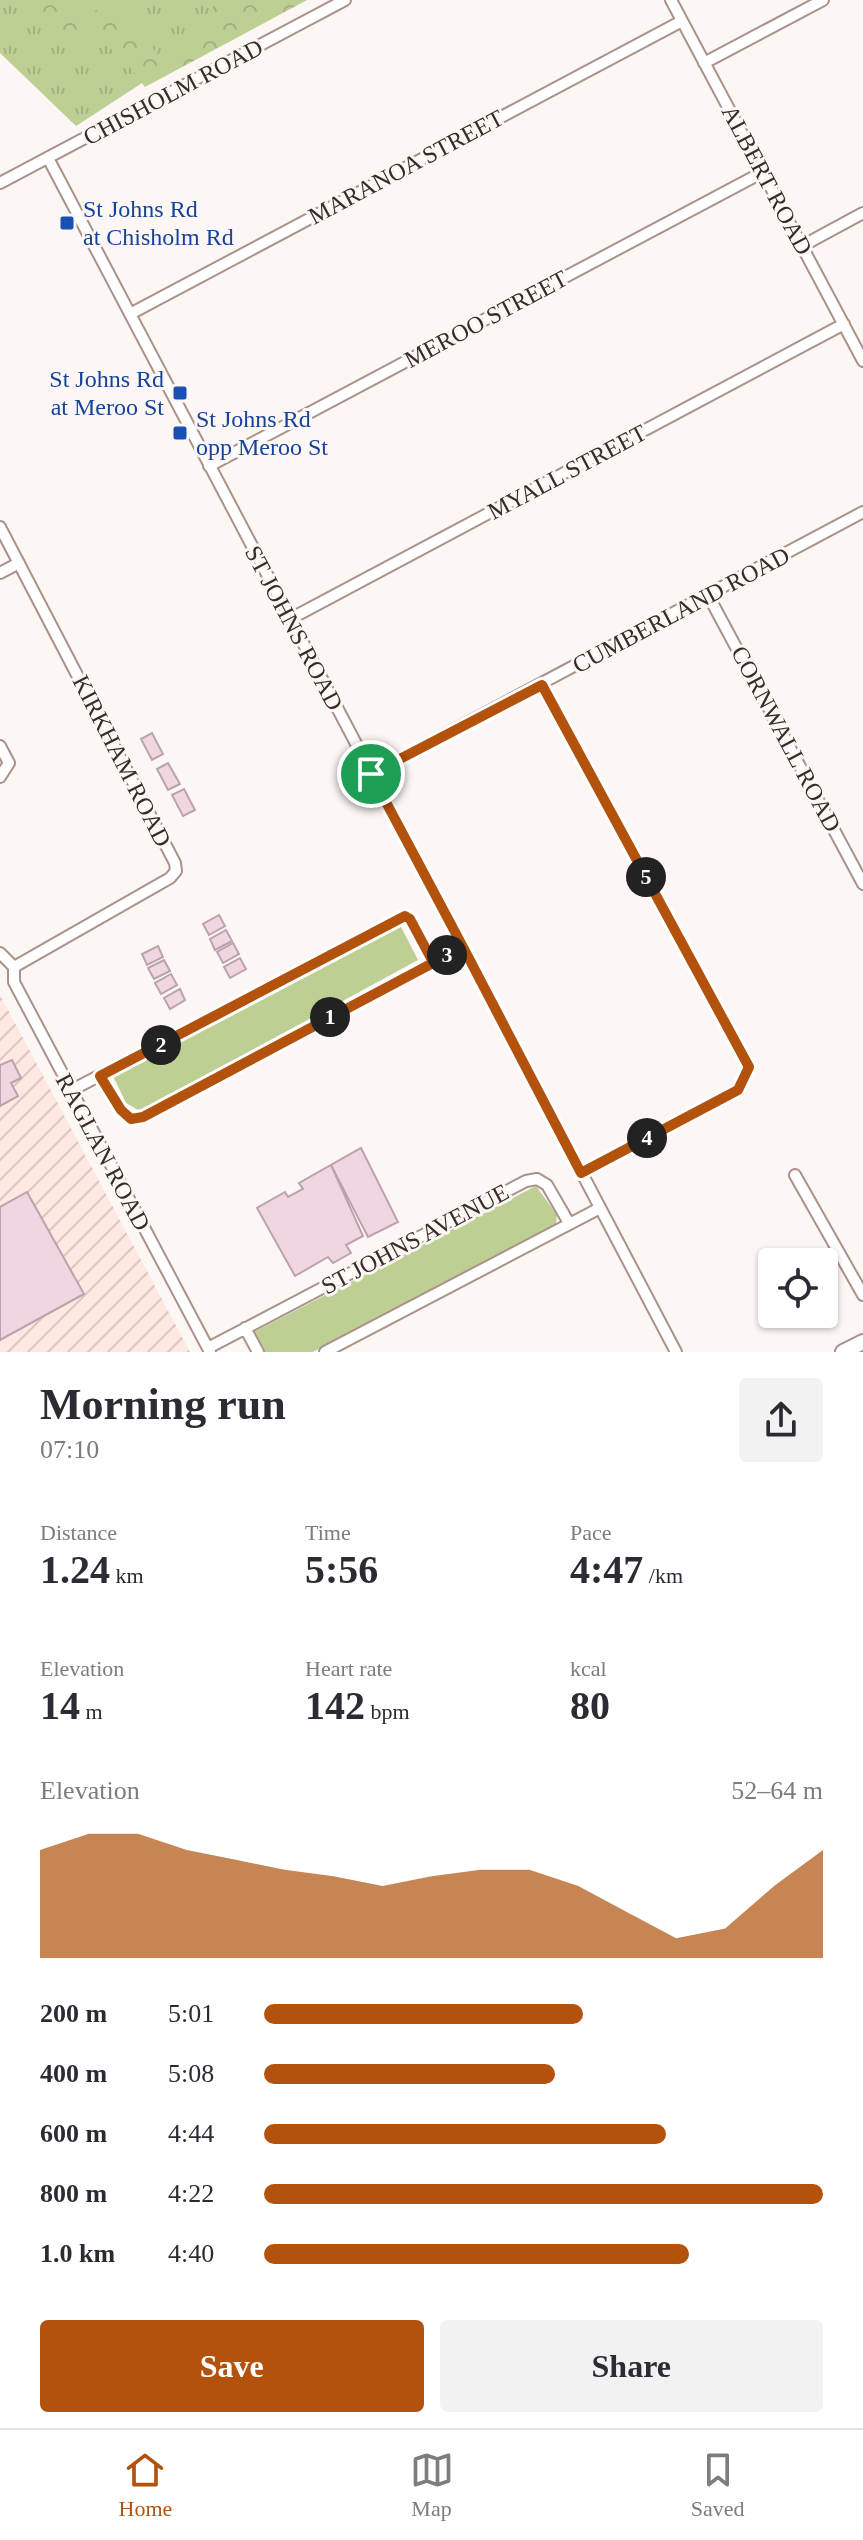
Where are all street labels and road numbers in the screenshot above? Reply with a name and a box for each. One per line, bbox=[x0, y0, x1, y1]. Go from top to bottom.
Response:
street label: CHISHOLM ROAD bbox=[79, 34, 267, 150]
street label: ALBERT ROAD bbox=[717, 101, 817, 259]
street label: MARANOA STREET bbox=[304, 105, 508, 229]
street label: MEROO STREET bbox=[400, 265, 572, 373]
street label: MYALL STREET bbox=[483, 419, 651, 525]
street label: ST JOHNS ROAD bbox=[240, 541, 348, 715]
street label: CUMBERLAND ROAD bbox=[568, 542, 794, 678]
street label: CORNWALL ROAD bbox=[726, 642, 846, 836]
street label: KIRKHAM ROAD bbox=[68, 671, 176, 851]
street label: RAGLAN ROAD bbox=[51, 1069, 155, 1235]
street label: ST JOHNS AVENUE bbox=[317, 1179, 513, 1299]

